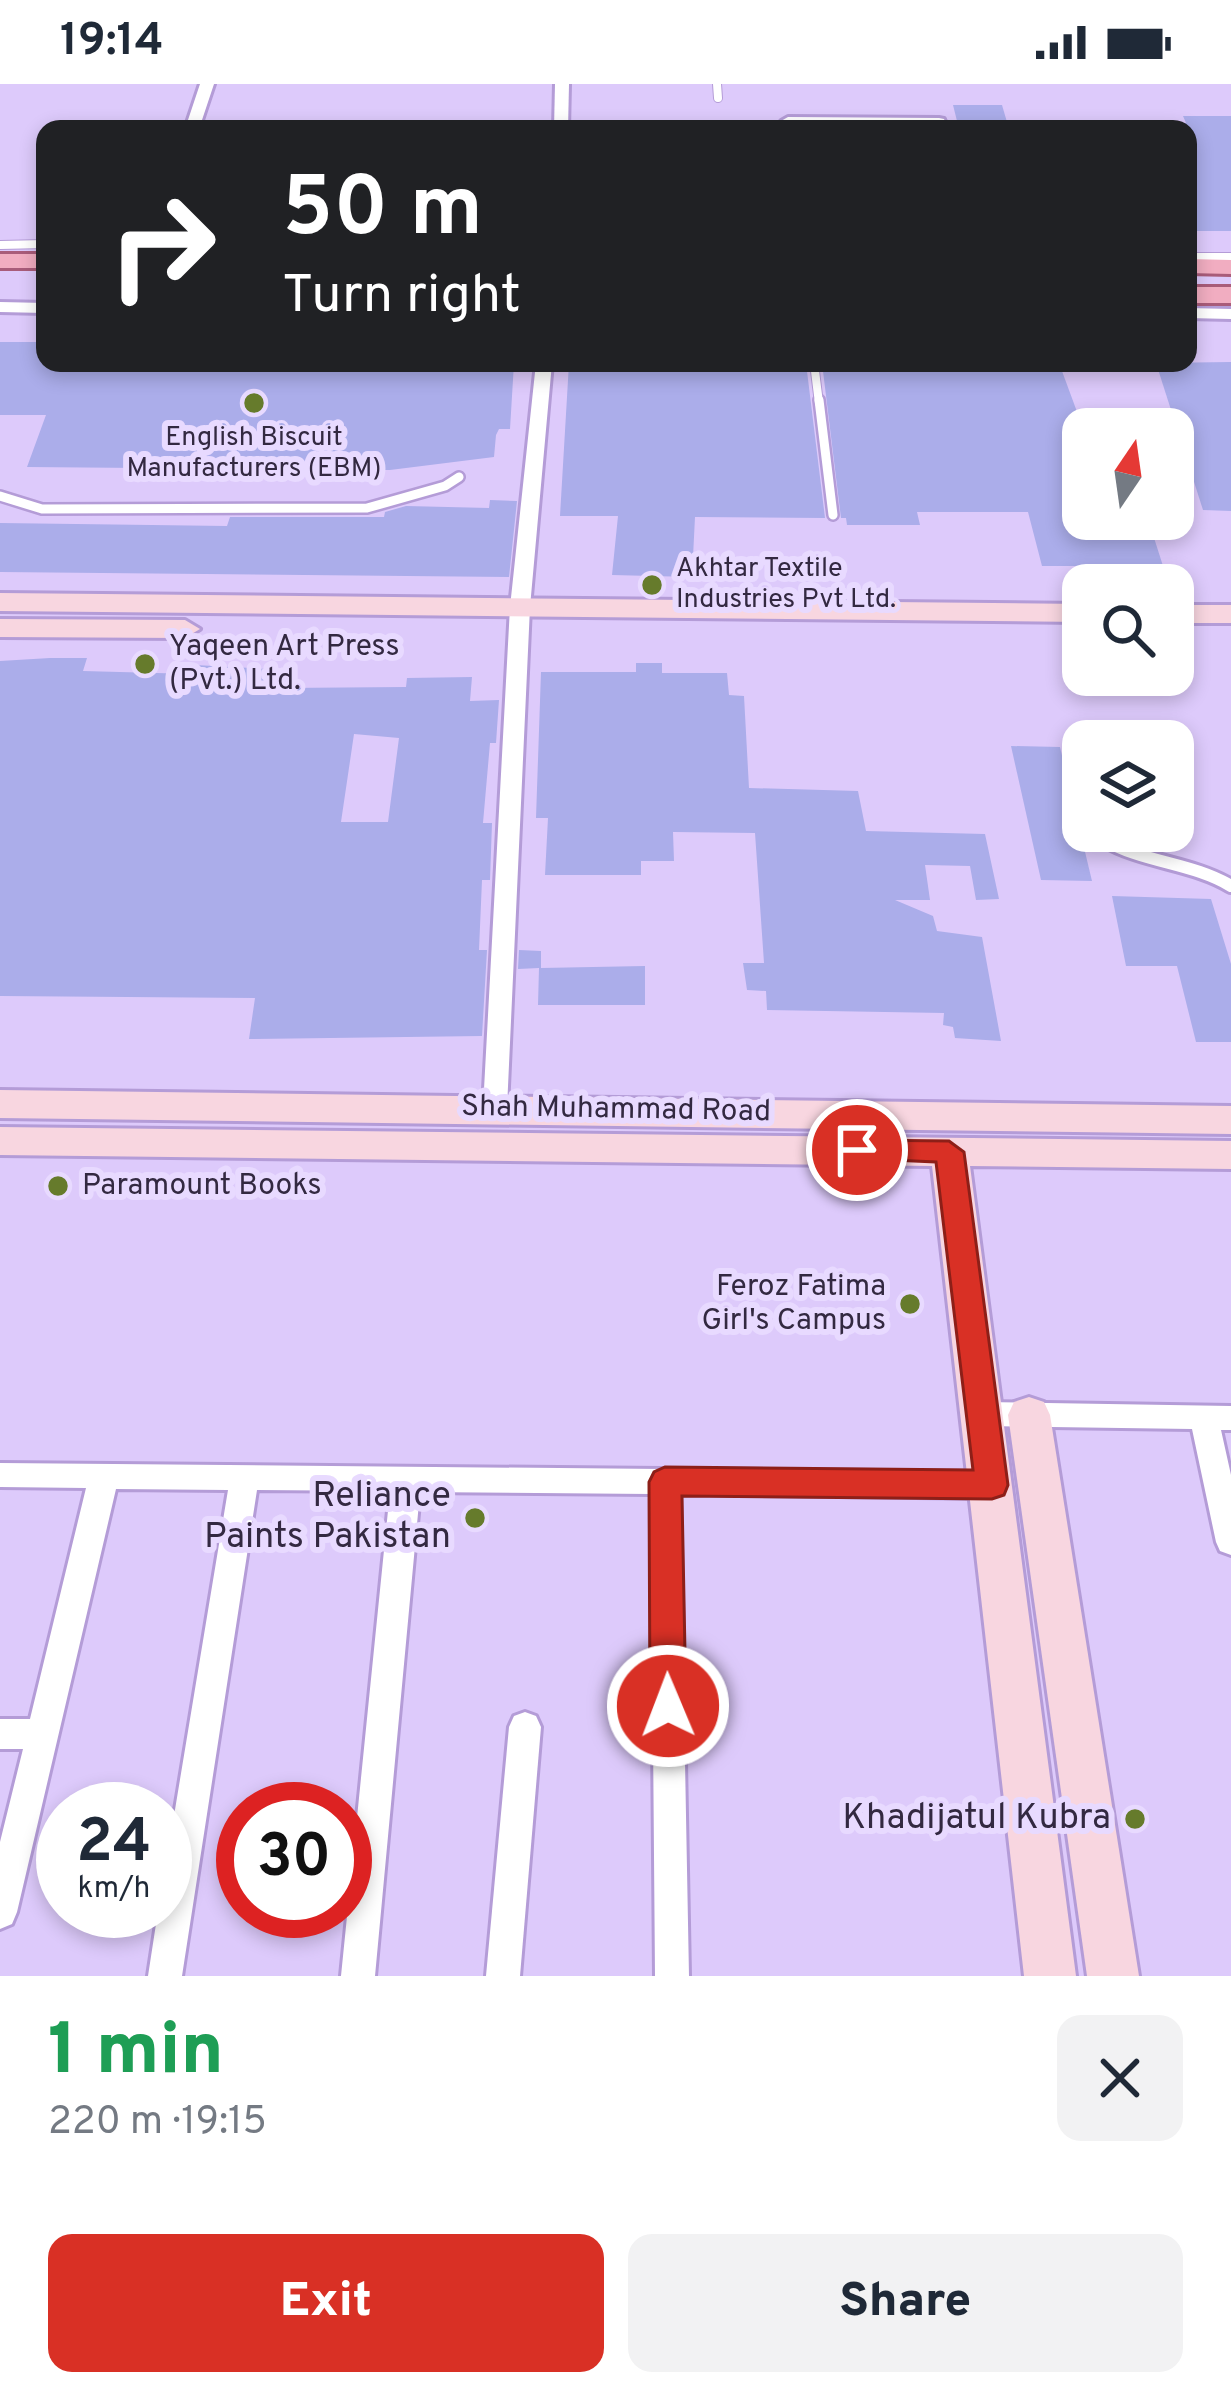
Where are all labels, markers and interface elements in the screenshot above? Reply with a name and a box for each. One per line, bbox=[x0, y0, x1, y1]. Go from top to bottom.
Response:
text: 19:14 bbox=[60, 14, 164, 71]
text: 50 m bbox=[282, 159, 483, 265]
icon: right bbox=[84, 168, 240, 324]
text: Turn right bbox=[282, 263, 521, 332]
marker: English Biscuit Manufacturers (EBM) bbox=[241, 390, 267, 416]
north arrow bbox=[1062, 408, 1194, 540]
map controls bbox=[1062, 408, 1194, 852]
place label: English Biscuit Manufacturers (EBM) bbox=[126, 421, 382, 486]
place label: Akhtar Textile Industries Pvt Ltd. bbox=[676, 552, 896, 617]
button: search bbox=[1062, 564, 1194, 696]
marker: Akhtar Textile Industries Pvt Ltd. bbox=[639, 572, 665, 598]
place label: Yaqeen Art Press (Pvt.) Ltd. bbox=[169, 629, 400, 700]
marker: Yaqeen Art Press (Pvt.) Ltd. bbox=[132, 651, 158, 677]
button: layers bbox=[1062, 720, 1194, 852]
street label: Shah Muhammad Road bbox=[461, 1089, 771, 1131]
pin bbox=[806, 1099, 908, 1201]
icon: arrive bbox=[824, 1117, 890, 1183]
place label: Paramount Books bbox=[82, 1168, 322, 1205]
marker: Paramount Books bbox=[45, 1173, 71, 1199]
place label: Feroz Fatima Girl's Campus bbox=[702, 1269, 886, 1340]
marker: Feroz Fatima Girl's Campus bbox=[897, 1291, 923, 1317]
place label: Reliance Paints Pakistan bbox=[204, 1474, 451, 1561]
marker: Reliance Paints Pakistan bbox=[462, 1505, 488, 1531]
position arrow bbox=[605, 1643, 731, 1769]
speed limit sign: 30 bbox=[216, 1782, 372, 1938]
place label: Khadijatul Kubra bbox=[842, 1796, 1111, 1842]
marker: Khadijatul Kubra bbox=[1122, 1806, 1148, 1832]
text: 24 bbox=[76, 1807, 152, 1883]
text: km/h bbox=[78, 1871, 150, 1908]
text: 1 min bbox=[48, 2008, 224, 2100]
button: close bbox=[1057, 2015, 1183, 2141]
text: 220 m · 19:15 bbox=[48, 2099, 267, 2148]
button: Exit bbox=[48, 2234, 604, 2372]
button: Share bbox=[628, 2234, 1183, 2372]

